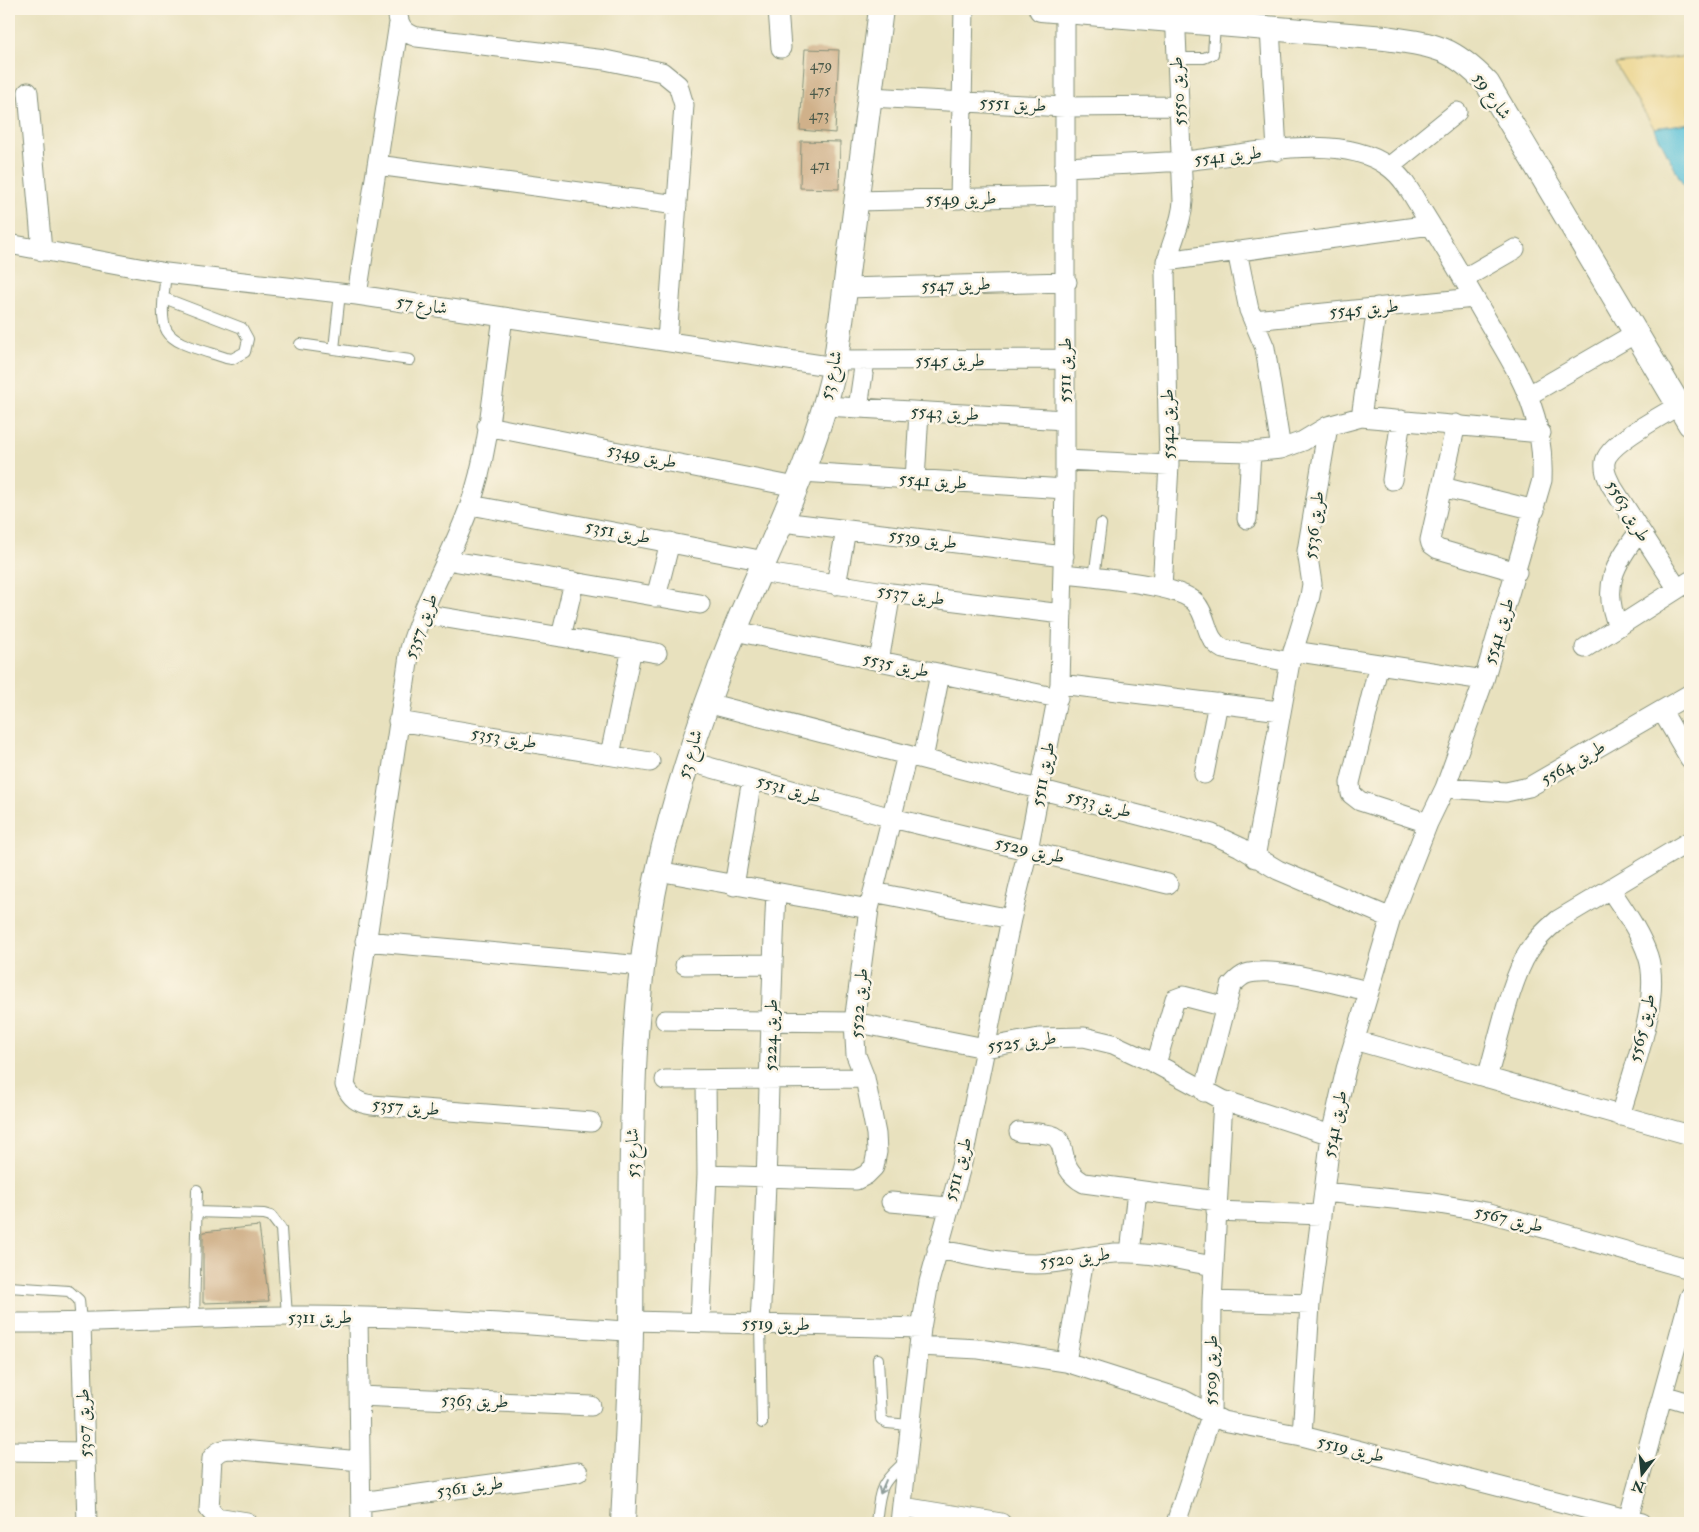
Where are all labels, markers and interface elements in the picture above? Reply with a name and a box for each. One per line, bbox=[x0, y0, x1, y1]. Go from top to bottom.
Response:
house number: 479 bbox=[810, 56, 832, 75]
street label: طريق 5550 bbox=[1165, 56, 1191, 126]
street label: شارع 59 bbox=[1465, 68, 1516, 126]
house number: 475 bbox=[809, 81, 831, 100]
street label: طريق 5551 bbox=[979, 91, 1047, 117]
house number: 473 bbox=[809, 106, 829, 125]
street label: طريق 5541 bbox=[1193, 141, 1263, 171]
house number: 471 bbox=[810, 156, 830, 175]
street label: طريق 5549 bbox=[925, 187, 997, 211]
street label: طريق 5547 bbox=[921, 272, 991, 298]
street label: شارع 57 bbox=[394, 290, 449, 323]
street label: طريق 5545 bbox=[1328, 295, 1400, 323]
street label: طريق 5511 bbox=[1053, 337, 1077, 403]
street label: شارع 53 bbox=[814, 348, 851, 403]
street label: طريق 5545 bbox=[915, 349, 985, 372]
street label: طريق 5542 bbox=[1156, 388, 1180, 460]
street label: طريق 5543 bbox=[910, 400, 980, 426]
street label: طريق 5349 bbox=[605, 438, 679, 474]
street label: طريق 5541 bbox=[898, 467, 968, 495]
street label: طريق 5563 bbox=[1601, 476, 1655, 546]
street label: طريق 5536 bbox=[1298, 490, 1330, 560]
street label: طريق 5351 bbox=[583, 514, 653, 550]
street label: طريق 5539 bbox=[888, 523, 958, 555]
street label: طريق 5537 bbox=[876, 579, 946, 611]
street label: طريق 5357 bbox=[399, 590, 443, 662]
street label: طريق 5541 bbox=[1478, 595, 1520, 667]
street label: طريق 5535 bbox=[861, 647, 931, 683]
street label: طريق 5353 bbox=[469, 721, 539, 755]
street label: شارع 53 bbox=[672, 727, 711, 782]
street label: طريق 5564 bbox=[1536, 735, 1610, 791]
street label: طريق 5511 bbox=[1025, 740, 1061, 808]
street label: طريق 5531 bbox=[754, 769, 824, 809]
street label: طريق 5533 bbox=[1064, 784, 1134, 824]
street label: طريق 5529 bbox=[993, 831, 1067, 869]
street label: طريق 5522 bbox=[844, 967, 874, 1039]
street label: طريق 5565 bbox=[1623, 992, 1661, 1064]
street label: طريق 5224 bbox=[759, 999, 783, 1071]
street label: طريق 5525 bbox=[986, 1026, 1058, 1058]
street label: طريق 5541 bbox=[1317, 1088, 1353, 1160]
street label: طريق 5357 bbox=[371, 1093, 441, 1121]
street label: شارع 53 bbox=[621, 1128, 647, 1178]
street label: طريق 5511 bbox=[938, 1134, 978, 1204]
street label: طريق 5567 bbox=[1472, 1200, 1546, 1238]
street label: طريق 5520 bbox=[1038, 1242, 1112, 1274]
street label: طريق 5311 bbox=[288, 1306, 352, 1329]
street label: طريق 5519 bbox=[742, 1312, 810, 1336]
street label: طريق 5509 bbox=[1199, 1334, 1223, 1406]
street label: طريق 5307 bbox=[71, 1388, 97, 1458]
street label: طريق 5363 bbox=[441, 1388, 509, 1414]
street label: طريق 5519 bbox=[1315, 1430, 1387, 1468]
north arrow bbox=[1616, 1450, 1666, 1500]
street label: طريق 5361 bbox=[435, 1471, 505, 1503]
text: N bbox=[1630, 1476, 1648, 1496]
one-way arrow bbox=[877, 1479, 887, 1494]

